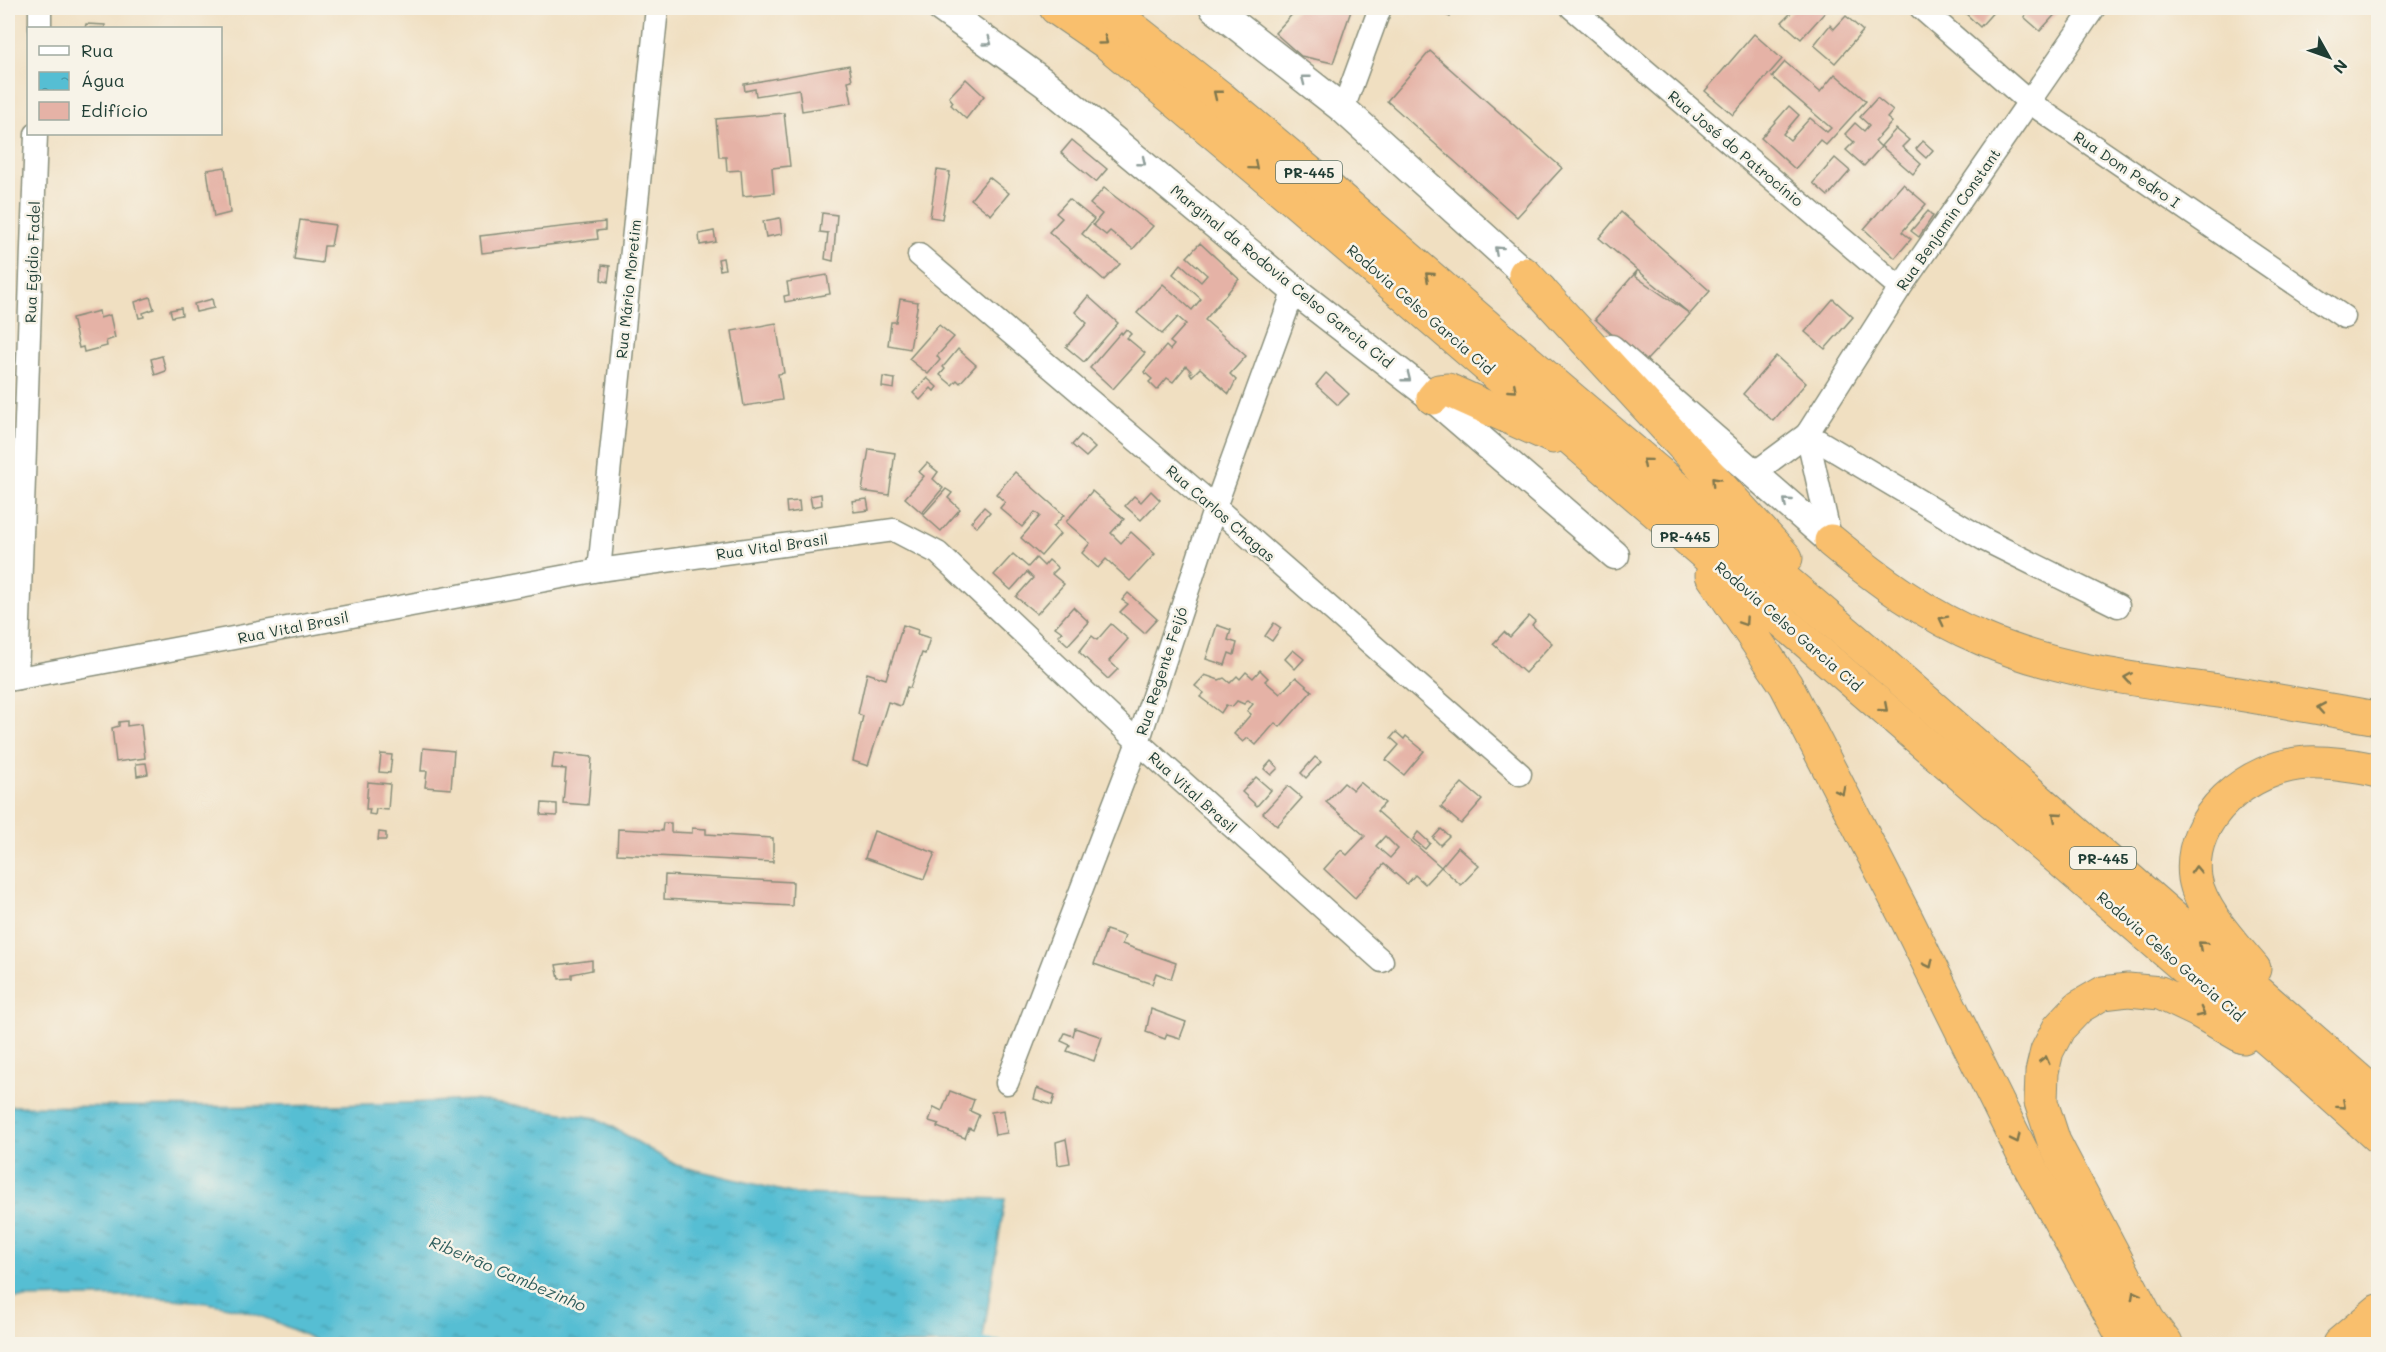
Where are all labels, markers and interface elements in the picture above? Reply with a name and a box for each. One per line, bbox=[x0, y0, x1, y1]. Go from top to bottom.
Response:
legend bbox=[27, 27, 222, 135]
north arrow bbox=[2299, 27, 2359, 87]
one-way arrow bbox=[1097, 34, 1108, 45]
one-way arrow bbox=[981, 35, 992, 46]
text: Rua bbox=[81, 38, 114, 62]
text: N bbox=[2329, 56, 2353, 78]
text: Água bbox=[81, 68, 125, 92]
one-way arrow bbox=[1301, 75, 1312, 86]
street label: Rua José do Patrocínio bbox=[1664, 86, 1808, 211]
one-way arrow bbox=[1213, 91, 1224, 102]
text: Edifício bbox=[81, 98, 148, 122]
street label: Rua Dom Pedro I bbox=[2070, 126, 2184, 212]
street label: Rua Benjamin Constant bbox=[1891, 144, 2005, 294]
one-way arrow bbox=[1135, 154, 1146, 165]
one-way arrow bbox=[1247, 159, 1258, 170]
road number: PR-445 bbox=[1276, 161, 1342, 183]
street label: Marginal da Rodovia Celso Garcia Cid bbox=[1167, 180, 1397, 372]
street label: Rua Egídio Fadel bbox=[20, 201, 44, 323]
street label: Rua Mário Moretim bbox=[611, 218, 645, 360]
street label: Rodovia Celso Garcia Cid bbox=[1343, 240, 1499, 378]
one-way arrow bbox=[1494, 246, 1505, 257]
one-way arrow bbox=[1425, 272, 1436, 283]
one-way arrow bbox=[1400, 370, 1411, 381]
one-way arrow bbox=[1506, 382, 1517, 393]
one-way arrow bbox=[1642, 458, 1653, 469]
street label: Rua Carlos Chagas bbox=[1162, 460, 1280, 566]
one-way arrow bbox=[1711, 477, 1722, 488]
one-way arrow bbox=[1783, 499, 1794, 510]
road number: PR-445 bbox=[1652, 525, 1718, 547]
street label: Rua Vital Brasil bbox=[715, 528, 829, 564]
street label: Rodovia Celso Garcia Cid bbox=[1711, 557, 1867, 695]
street label: Rua Regente Feijó bbox=[1131, 604, 1191, 738]
street label: Rua Vital Brasil bbox=[236, 606, 350, 648]
one-way arrow bbox=[1737, 615, 1748, 626]
one-way arrow bbox=[1939, 615, 1950, 627]
one-way arrow bbox=[2124, 673, 2133, 685]
one-way arrow bbox=[1877, 700, 1888, 711]
one-way arrow bbox=[2316, 703, 2325, 715]
street label: Rua Vital Brasil bbox=[1144, 747, 1242, 837]
one-way arrow bbox=[1834, 784, 1845, 795]
one-way arrow bbox=[2052, 812, 2062, 823]
road number: PR-445 bbox=[2070, 847, 2136, 869]
one-way arrow bbox=[2189, 866, 2202, 875]
street label: Rodovia Celso Garcia Cid bbox=[2093, 887, 2249, 1025]
one-way arrow bbox=[2198, 941, 2209, 952]
one-way arrow bbox=[1922, 958, 1934, 969]
one-way arrow bbox=[2195, 1006, 2205, 1017]
one-way arrow bbox=[2037, 1055, 2050, 1065]
one-way arrow bbox=[2335, 1098, 2346, 1109]
one-way arrow bbox=[2008, 1133, 2020, 1144]
water label: Ribeirão Cambezinho bbox=[426, 1230, 590, 1316]
one-way arrow bbox=[2131, 1291, 2142, 1302]

